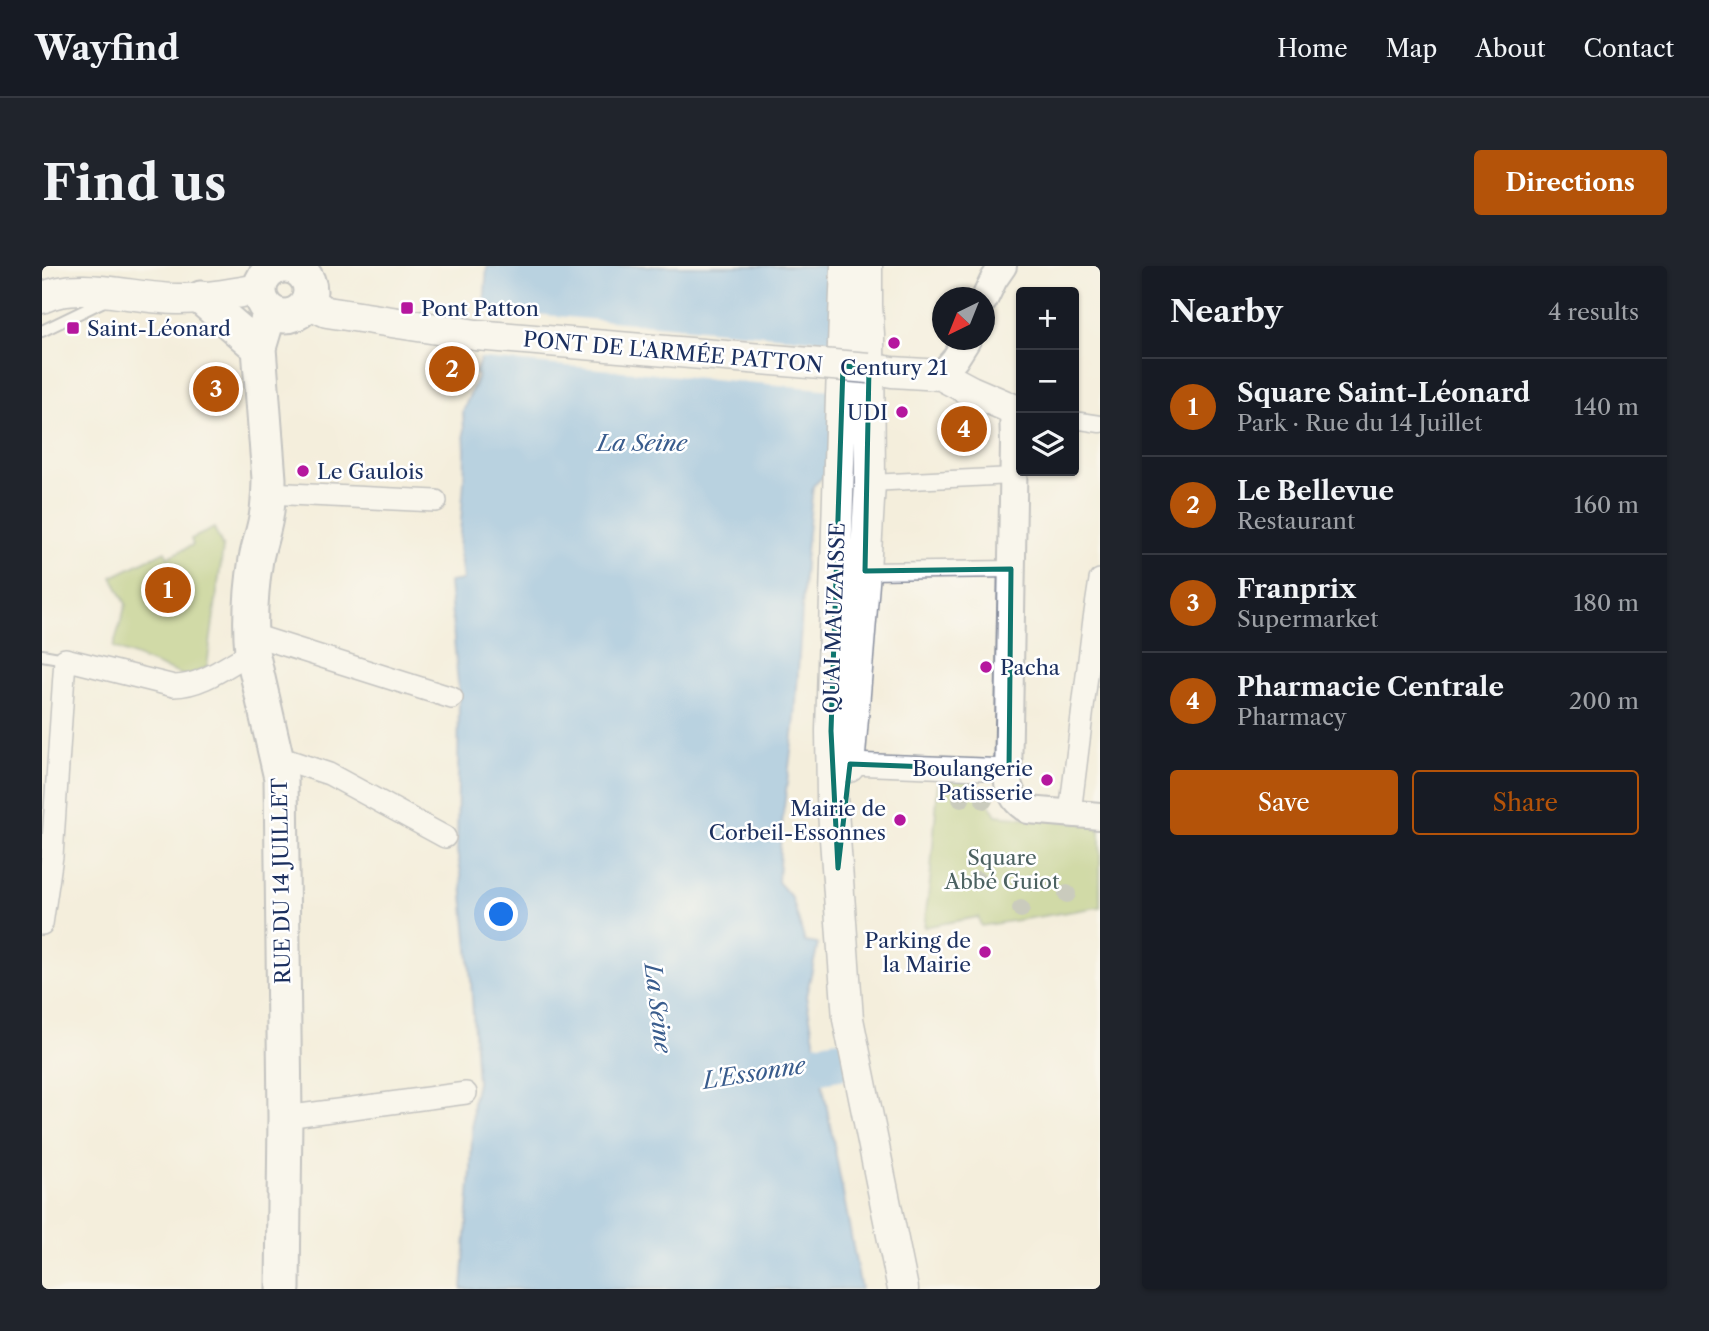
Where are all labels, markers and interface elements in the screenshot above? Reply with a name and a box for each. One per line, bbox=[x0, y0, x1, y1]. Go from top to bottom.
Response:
text: Wayfind bbox=[35, 28, 179, 69]
text: Home bbox=[1277, 34, 1348, 63]
text: Map bbox=[1386, 34, 1437, 63]
text: About bbox=[1475, 34, 1546, 63]
text: Contact bbox=[1584, 34, 1674, 63]
button: Directions bbox=[1474, 150, 1667, 215]
text: Find us bbox=[42, 152, 226, 213]
north arrow bbox=[932, 287, 995, 350]
map controls bbox=[1016, 287, 1079, 476]
button: + bbox=[1016, 287, 1079, 350]
text: Nearby bbox=[1170, 293, 1283, 330]
place label: Pont Patton bbox=[421, 296, 539, 321]
text: 4 results bbox=[1548, 298, 1639, 326]
marker: Pont Patton bbox=[399, 300, 415, 316]
place label: Saint-Léonard bbox=[87, 316, 231, 341]
marker: Saint-Léonard bbox=[65, 320, 81, 336]
street label: PONT DE L'ARMÉE PATTON bbox=[522, 326, 824, 378]
marker: Century 21 bbox=[886, 335, 902, 351]
pin: 2 bbox=[429, 343, 475, 395]
button: − bbox=[1016, 350, 1079, 413]
place label: Century 21 bbox=[840, 355, 948, 380]
pin: 3 bbox=[193, 363, 239, 415]
text: Square Saint-Léonard bbox=[1237, 377, 1530, 409]
text: 1 bbox=[1188, 393, 1198, 421]
text: 140 m bbox=[1574, 393, 1639, 421]
place label: UDI bbox=[847, 400, 888, 425]
pin: 4 bbox=[941, 403, 987, 455]
marker: UDI bbox=[894, 404, 910, 420]
text: Park · Rue du 14 Juillet bbox=[1237, 409, 1482, 437]
button: layers bbox=[1016, 413, 1079, 476]
water label: La Seine bbox=[595, 429, 688, 457]
place label: Le Gaulois bbox=[317, 459, 424, 484]
marker: Le Gaulois bbox=[295, 463, 311, 479]
text: Le Bellevue bbox=[1237, 475, 1394, 507]
text: 2 bbox=[1186, 491, 1200, 519]
text: 160 m bbox=[1574, 491, 1639, 519]
text: Restaurant bbox=[1237, 507, 1355, 535]
street label: QUAI MAUZAISSE bbox=[818, 522, 850, 714]
pin: 1 bbox=[145, 564, 191, 616]
text: Franprix bbox=[1237, 573, 1356, 605]
text: 3 bbox=[1187, 589, 1200, 617]
text: 180 m bbox=[1574, 589, 1639, 617]
text: Supermarket bbox=[1237, 605, 1378, 633]
place label: Pacha bbox=[1000, 655, 1061, 680]
marker: Pacha bbox=[978, 659, 994, 675]
text: Pharmacie Centrale bbox=[1237, 671, 1504, 703]
text: 4 bbox=[1186, 687, 1200, 715]
text: 200 m bbox=[1569, 687, 1639, 715]
text: Pharmacy bbox=[1237, 703, 1347, 731]
place label: Boulangerie Patisserie bbox=[912, 756, 1033, 805]
button: Save bbox=[1170, 770, 1398, 835]
button: Share bbox=[1412, 770, 1639, 835]
marker: Boulangerie Patisserie bbox=[1039, 772, 1055, 788]
street label: RUE DU 14 JUILLET bbox=[267, 777, 295, 984]
place label: Mairie de Corbeil-Essonnes bbox=[709, 796, 886, 845]
marker: Mairie de Corbeil-Essonnes bbox=[892, 812, 908, 828]
park label: Square Abbé Guiot bbox=[944, 845, 1060, 894]
your location bbox=[484, 897, 518, 931]
place label: Parking de la Mairie bbox=[865, 928, 971, 977]
marker: Parking de la Mairie bbox=[977, 944, 993, 960]
water label: La Seine bbox=[638, 960, 677, 1055]
water label: L'Essonne bbox=[699, 1051, 808, 1095]

